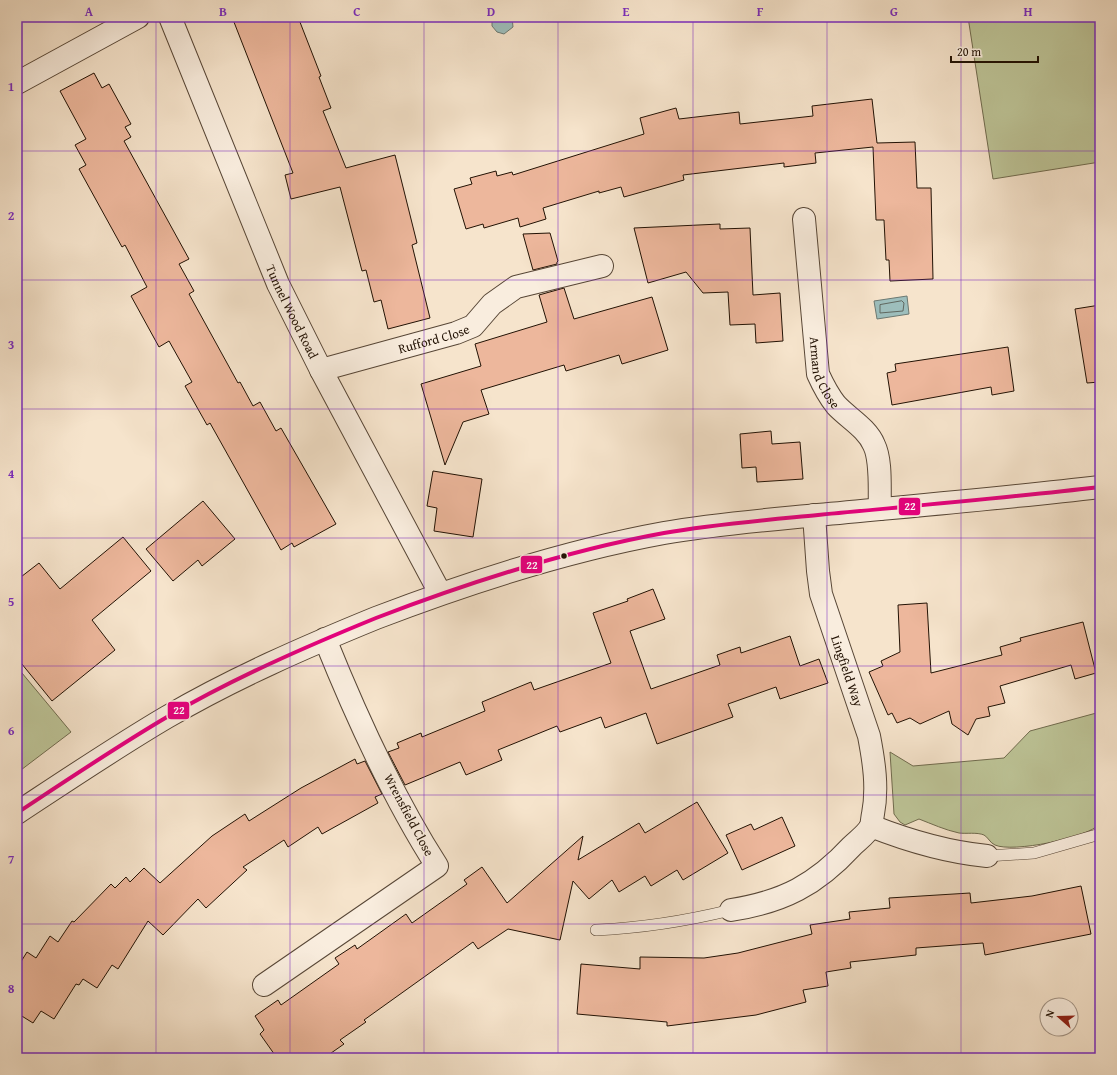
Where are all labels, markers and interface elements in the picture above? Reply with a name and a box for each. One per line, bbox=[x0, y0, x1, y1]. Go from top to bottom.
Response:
text: A bbox=[85, 2, 94, 21]
text: B bbox=[219, 2, 227, 21]
text: C bbox=[353, 2, 361, 21]
text: D bbox=[487, 2, 495, 21]
text: E bbox=[623, 2, 630, 21]
text: F bbox=[757, 2, 764, 21]
text: G bbox=[890, 2, 898, 21]
text: H bbox=[1023, 2, 1033, 21]
scale bar bbox=[951, 38, 1038, 64]
text: 20 m bbox=[957, 43, 981, 60]
text: 1 bbox=[8, 77, 14, 96]
text: 2 bbox=[8, 206, 15, 225]
street label: Tunnel Wood Road bbox=[262, 262, 323, 362]
street label: Rufford Close bbox=[396, 319, 472, 358]
text: 3 bbox=[8, 335, 14, 354]
street label: Armand Close bbox=[805, 336, 845, 413]
text: 4 bbox=[8, 464, 15, 483]
line badge: 22 bbox=[898, 497, 921, 516]
text: 22 bbox=[904, 498, 916, 514]
unlabelled marker bbox=[559, 551, 569, 561]
line badge: 22 bbox=[520, 555, 543, 574]
text: 22 bbox=[526, 557, 538, 573]
text: 5 bbox=[8, 592, 15, 611]
street label: Lingfield Way bbox=[826, 633, 868, 710]
line badge: 22 bbox=[167, 701, 190, 720]
text: 22 bbox=[173, 702, 185, 718]
text: 6 bbox=[8, 721, 15, 740]
street label: Wrensfield Close bbox=[379, 770, 439, 860]
text: 7 bbox=[8, 850, 15, 869]
text: 8 bbox=[8, 979, 15, 998]
north arrow bbox=[1039, 997, 1079, 1037]
text: N bbox=[1041, 1007, 1059, 1020]

